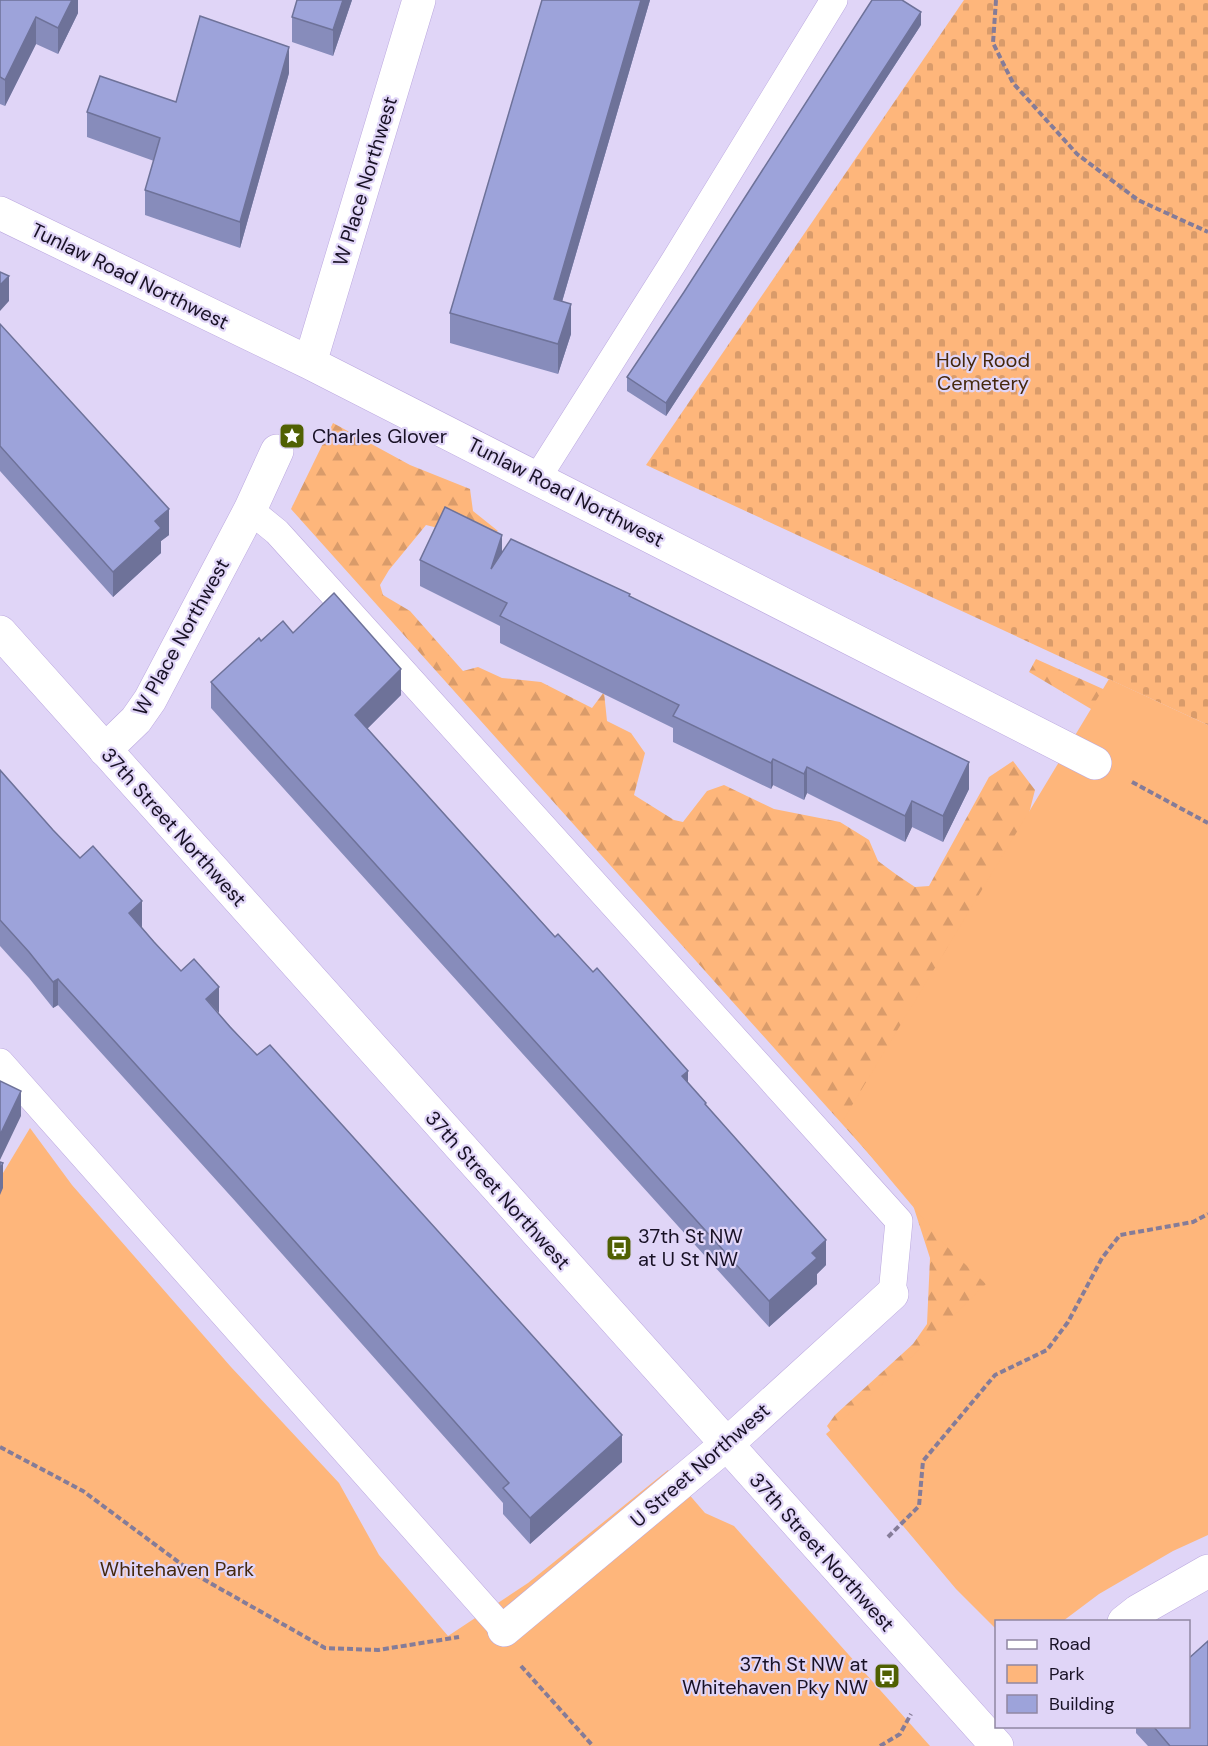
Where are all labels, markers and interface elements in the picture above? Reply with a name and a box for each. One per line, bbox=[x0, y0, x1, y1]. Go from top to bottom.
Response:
street label: W Place Northwest bbox=[327, 93, 403, 269]
street label: Tunlaw Road Northwest bbox=[27, 217, 233, 335]
park label: Holy Rood Cemetery bbox=[936, 347, 1030, 396]
place icon: Charles Glover bbox=[277, 421, 307, 451]
place label: Charles Glover bbox=[312, 423, 447, 449]
street label: Tunlaw Road Northwest bbox=[463, 431, 669, 553]
street label: W Place Northwest bbox=[127, 554, 235, 720]
street label: 37th Street Northwest bbox=[96, 742, 252, 912]
street label: 37th Street Northwest bbox=[420, 1105, 576, 1275]
place label: 37th St NW at U St NW bbox=[638, 1223, 743, 1272]
bus stop icon: 37th St NW at U St NW bbox=[604, 1233, 634, 1263]
street label: U Street Northwest bbox=[625, 1397, 775, 1533]
street label: 37th Street Northwest bbox=[744, 1467, 900, 1637]
park label: Whitehaven Park bbox=[100, 1556, 254, 1582]
legend bbox=[995, 1620, 1190, 1728]
text: Road bbox=[1049, 1632, 1091, 1656]
place label: 37th St NW at Whitehaven Pky NW bbox=[682, 1651, 868, 1700]
bus stop icon: 37th St NW at Whitehaven Pky NW bbox=[872, 1661, 902, 1691]
text: Park bbox=[1049, 1662, 1085, 1686]
text: Building bbox=[1049, 1692, 1114, 1716]

